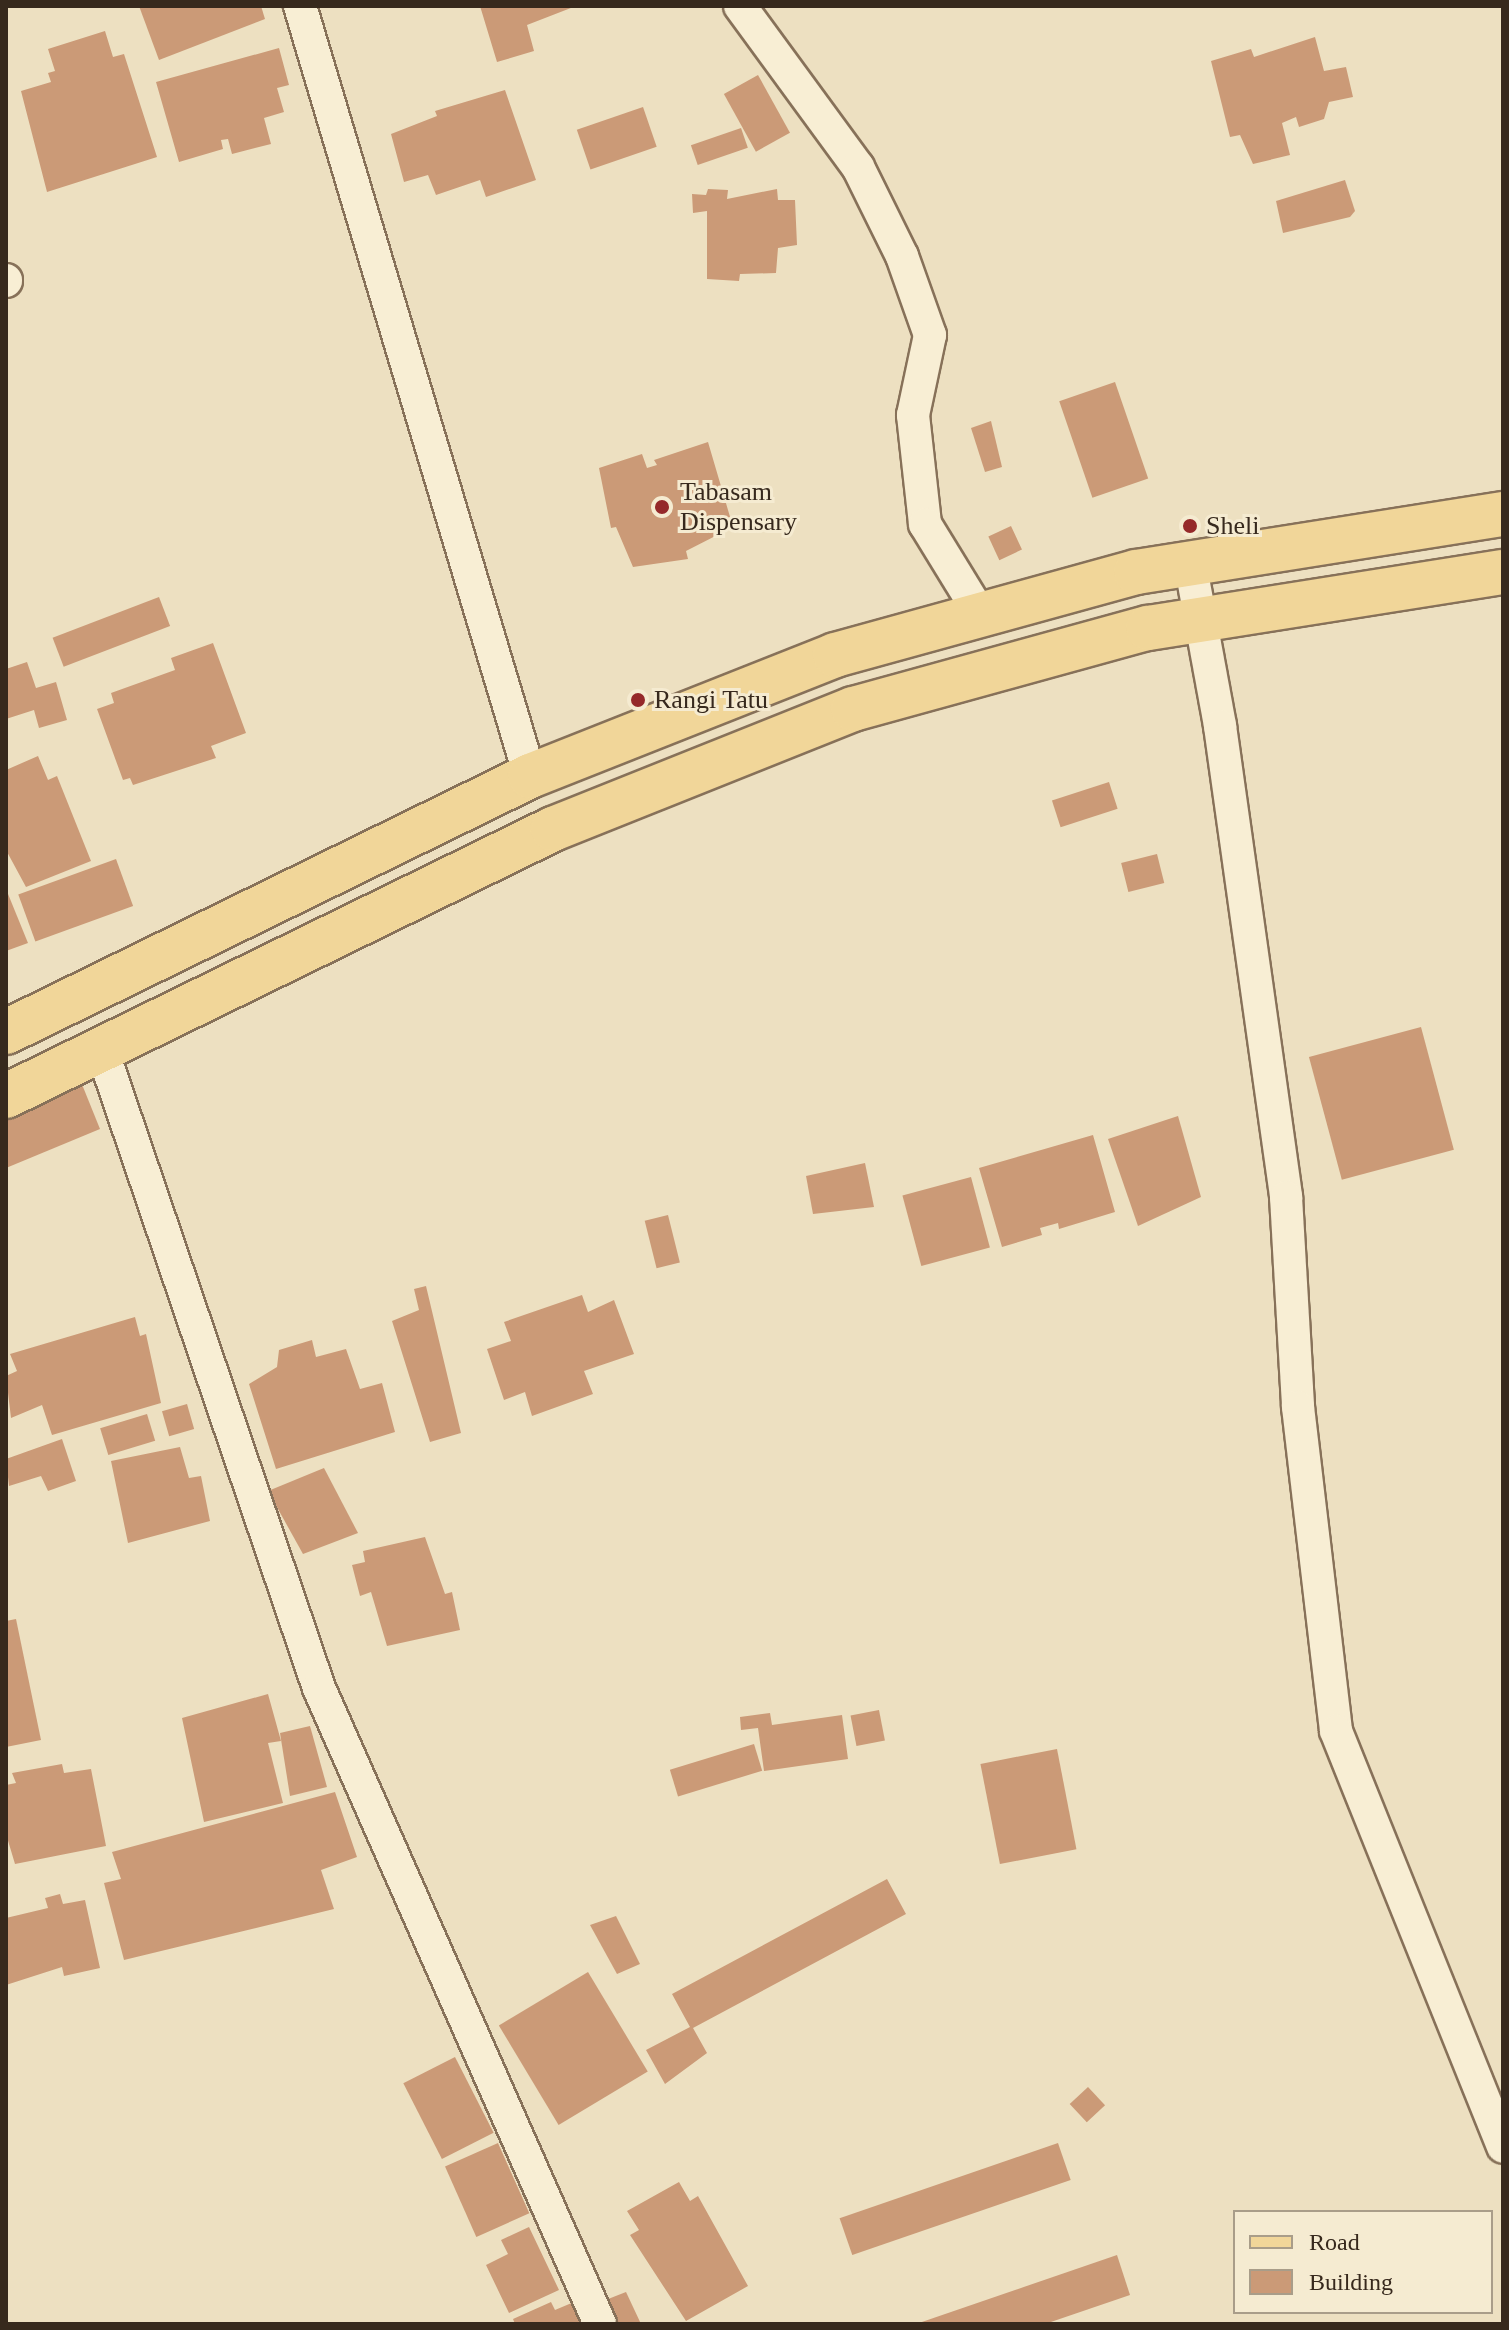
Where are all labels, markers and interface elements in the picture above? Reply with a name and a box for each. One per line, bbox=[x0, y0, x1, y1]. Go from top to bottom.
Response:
place label: Tabasam Dispensary bbox=[680, 476, 797, 538]
marker: Tabasam Dispensary bbox=[651, 496, 673, 518]
place label: Sheli bbox=[1206, 510, 1259, 542]
marker: Sheli bbox=[1181, 517, 1199, 535]
place label: Rangi Tatu bbox=[654, 684, 768, 716]
marker: Rangi Tatu bbox=[629, 691, 647, 709]
legend bbox=[1233, 2210, 1493, 2314]
text: Road bbox=[1309, 2229, 1360, 2255]
text: Building bbox=[1309, 2269, 1393, 2295]

